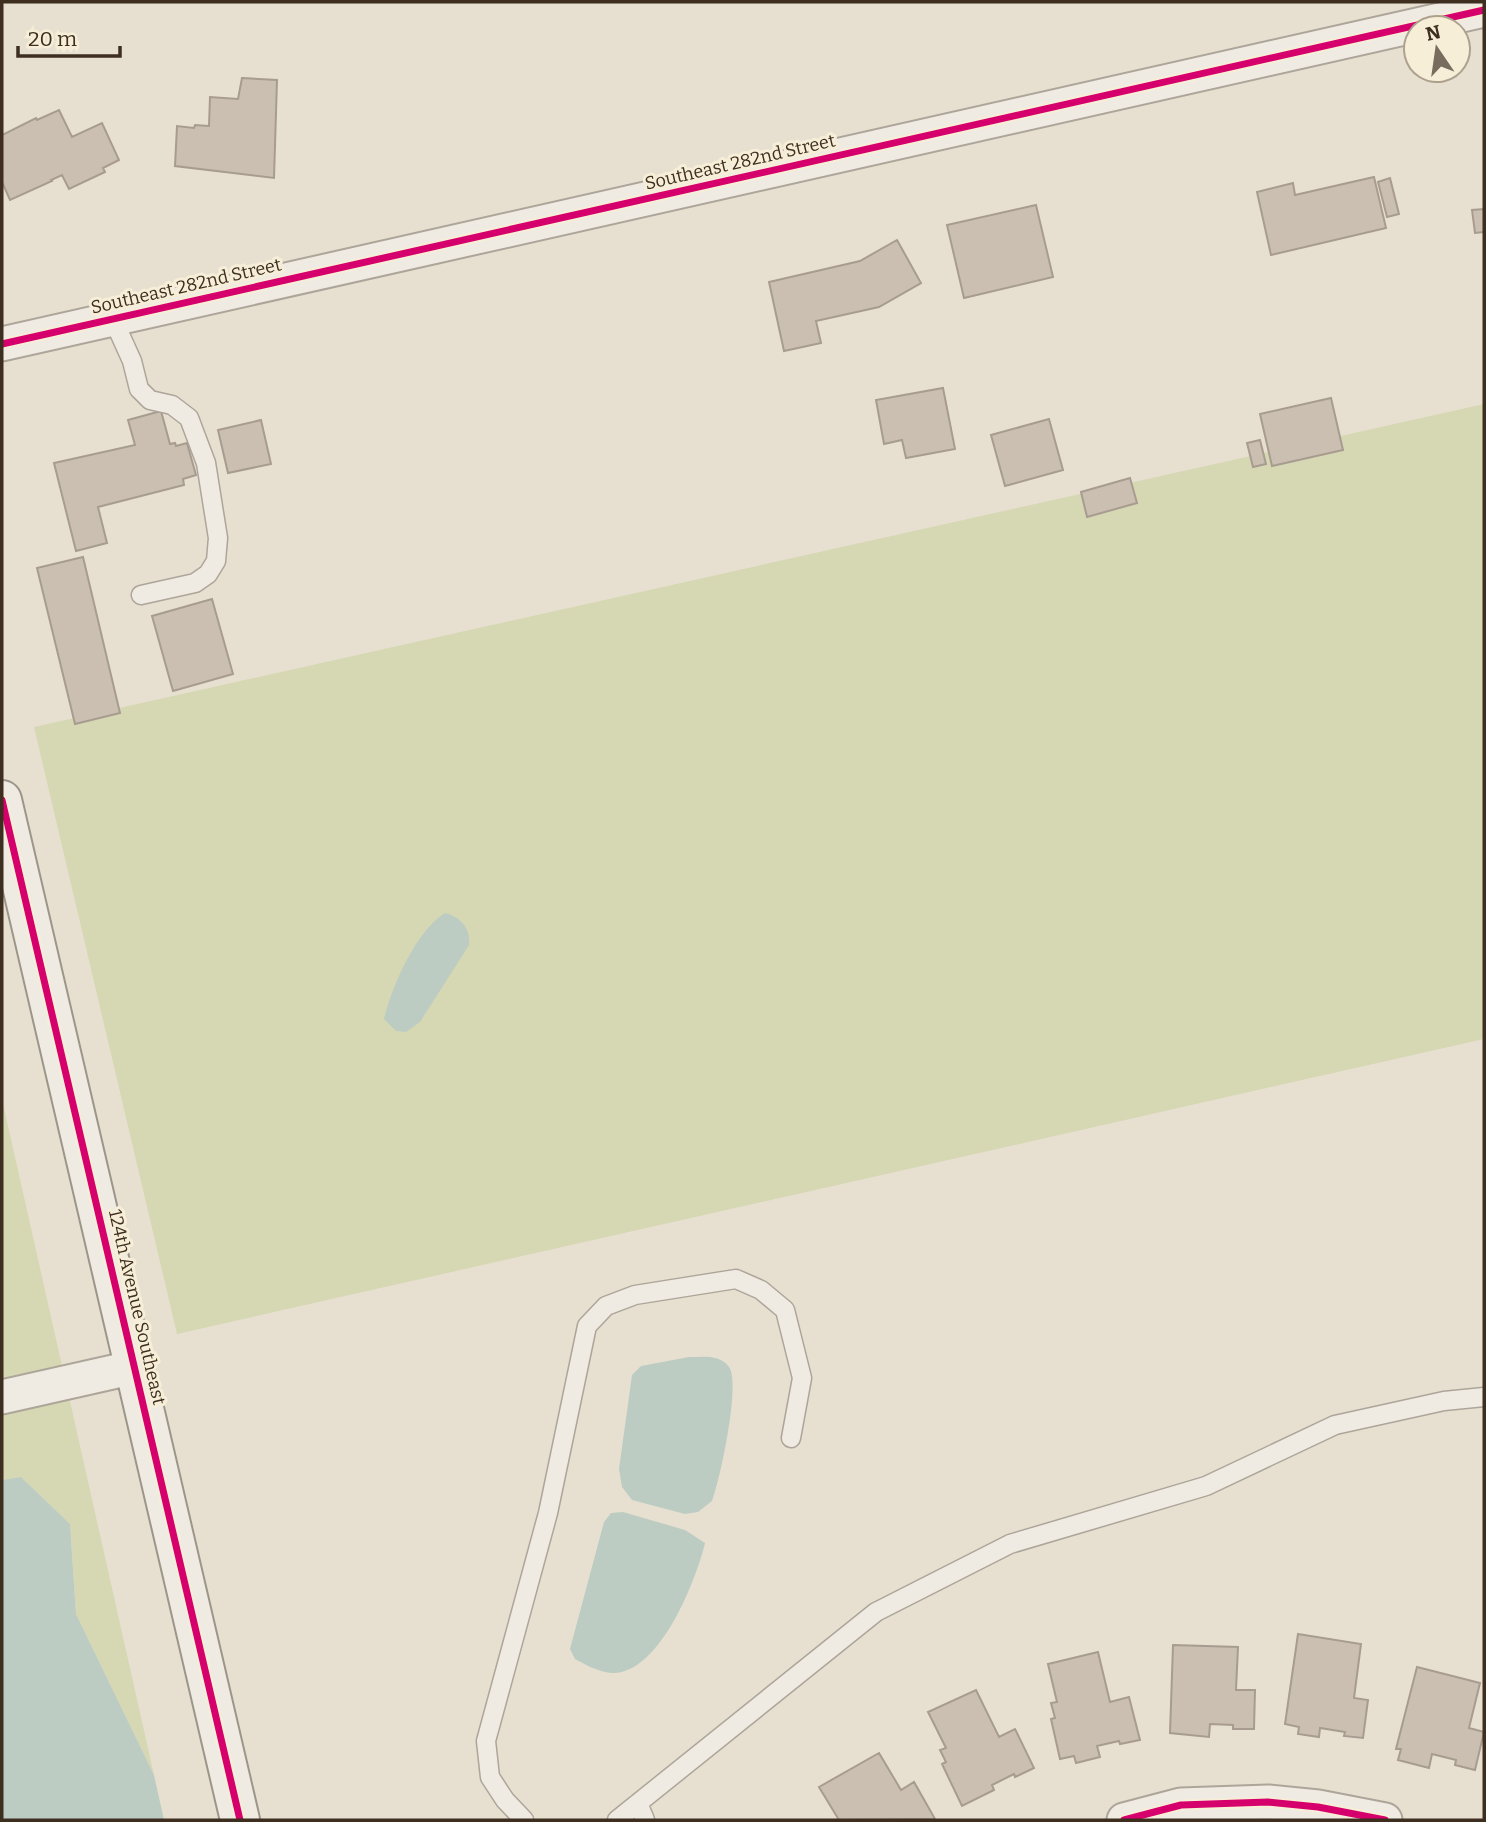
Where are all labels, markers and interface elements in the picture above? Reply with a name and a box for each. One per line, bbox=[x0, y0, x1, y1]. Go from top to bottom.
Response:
scale bar bbox=[18, 14, 119, 58]
north arrow bbox=[1402, 14, 1472, 84]
text: N bbox=[1424, 20, 1443, 46]
text: 20 m bbox=[28, 26, 77, 52]
street label: Southeast 282nd Street bbox=[643, 129, 838, 195]
street label: Southeast 282nd Street bbox=[89, 253, 284, 319]
street label: 124th Avenue Southeast bbox=[104, 1207, 170, 1407]

